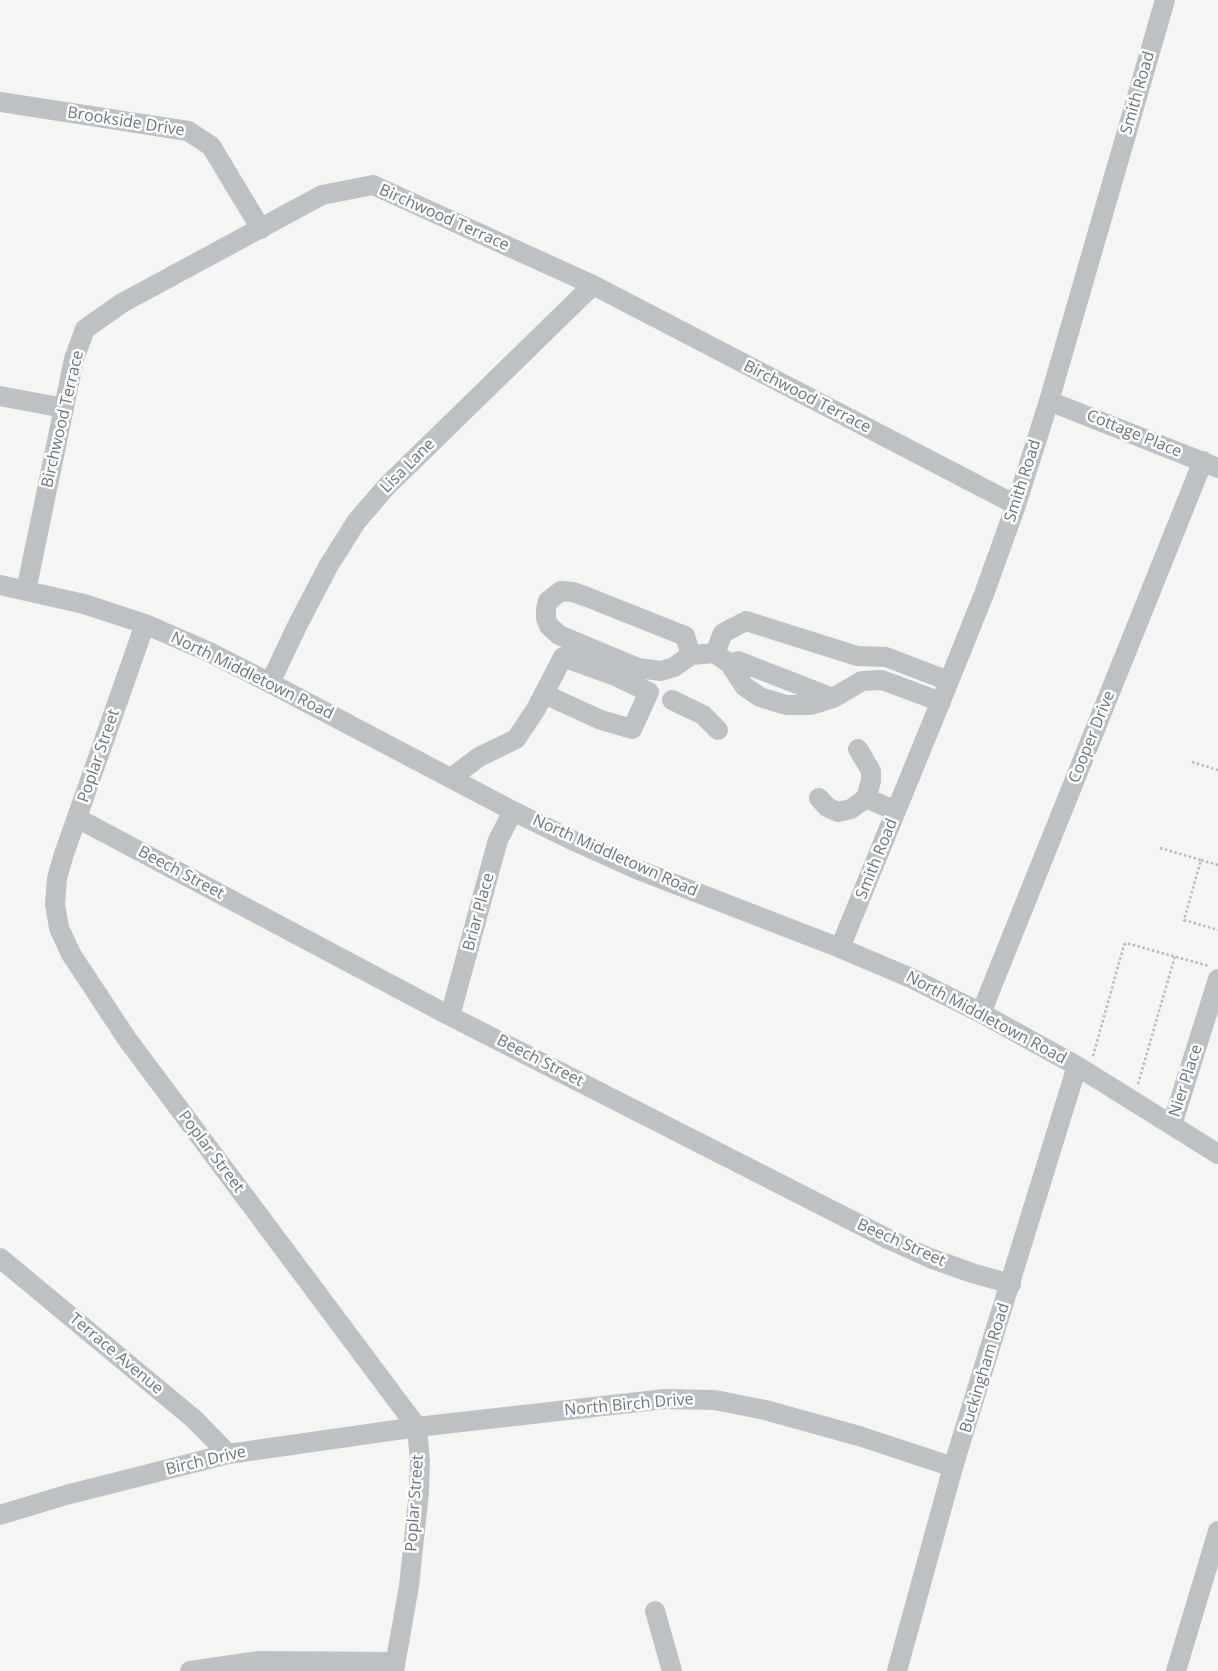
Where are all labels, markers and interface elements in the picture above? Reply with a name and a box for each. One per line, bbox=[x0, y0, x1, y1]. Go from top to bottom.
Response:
street label: Smith Road bbox=[1117, 49, 1159, 137]
street label: Brookside Drive bbox=[66, 103, 186, 141]
street label: Birchwood Terrace bbox=[376, 181, 512, 255]
street label: Birchwood Terrace bbox=[38, 348, 88, 490]
street label: Birchwood Terrace bbox=[740, 357, 874, 437]
street label: Cottage Place bbox=[1084, 406, 1184, 462]
street label: Lisa Lane bbox=[377, 435, 439, 497]
street label: Smith Road bbox=[1001, 437, 1045, 525]
street label: North Middletown Road bbox=[167, 628, 337, 724]
street label: Cooper Drive bbox=[1065, 688, 1119, 786]
street label: Poplar Street bbox=[74, 707, 124, 805]
street label: North Middletown Road bbox=[529, 811, 701, 901]
street label: Smith Road bbox=[852, 816, 902, 902]
street label: Beech Street bbox=[135, 842, 227, 904]
street label: Briar Place bbox=[459, 871, 499, 953]
street label: North Middletown Road bbox=[903, 968, 1069, 1068]
street label: Beech Street bbox=[493, 1031, 587, 1091]
street label: Nier Place bbox=[1165, 1042, 1207, 1120]
street label: Poplar Street bbox=[174, 1107, 248, 1197]
street label: Beech Street bbox=[854, 1215, 948, 1271]
street label: Buckingham Road bbox=[956, 1301, 1014, 1435]
street label: Terrace Avenue bbox=[65, 1309, 167, 1399]
street label: North Birch Drive bbox=[564, 1390, 694, 1420]
street label: Birch Drive bbox=[164, 1442, 248, 1480]
street label: Poplar Street bbox=[402, 1454, 428, 1552]

